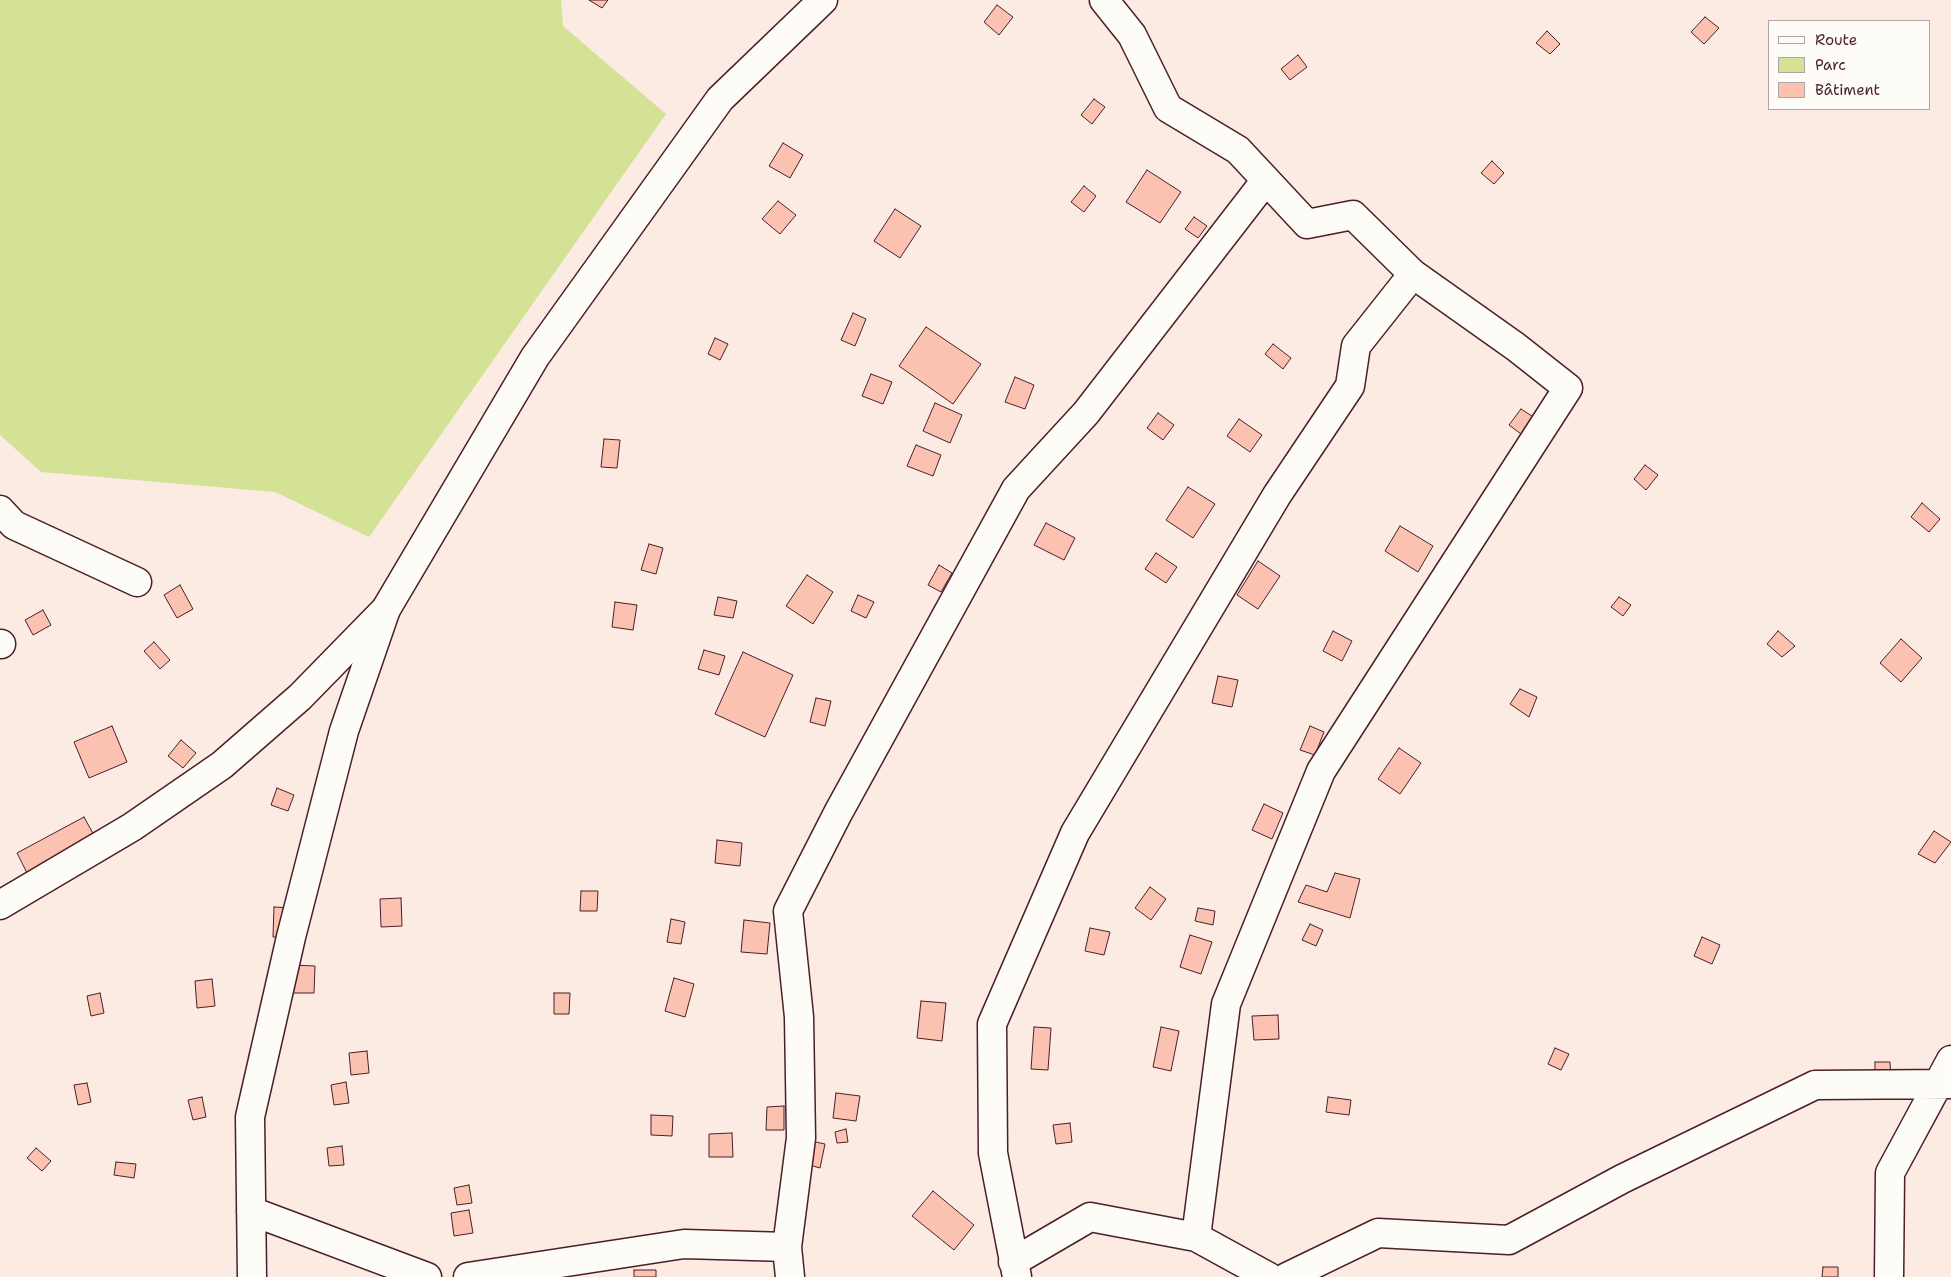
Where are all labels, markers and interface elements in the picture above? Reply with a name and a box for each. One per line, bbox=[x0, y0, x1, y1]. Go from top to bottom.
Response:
legend bbox=[1768, 20, 1931, 110]
text: Route bbox=[1815, 30, 1857, 50]
text: Parc bbox=[1815, 55, 1846, 75]
text: Bâtiment bbox=[1815, 80, 1880, 100]

